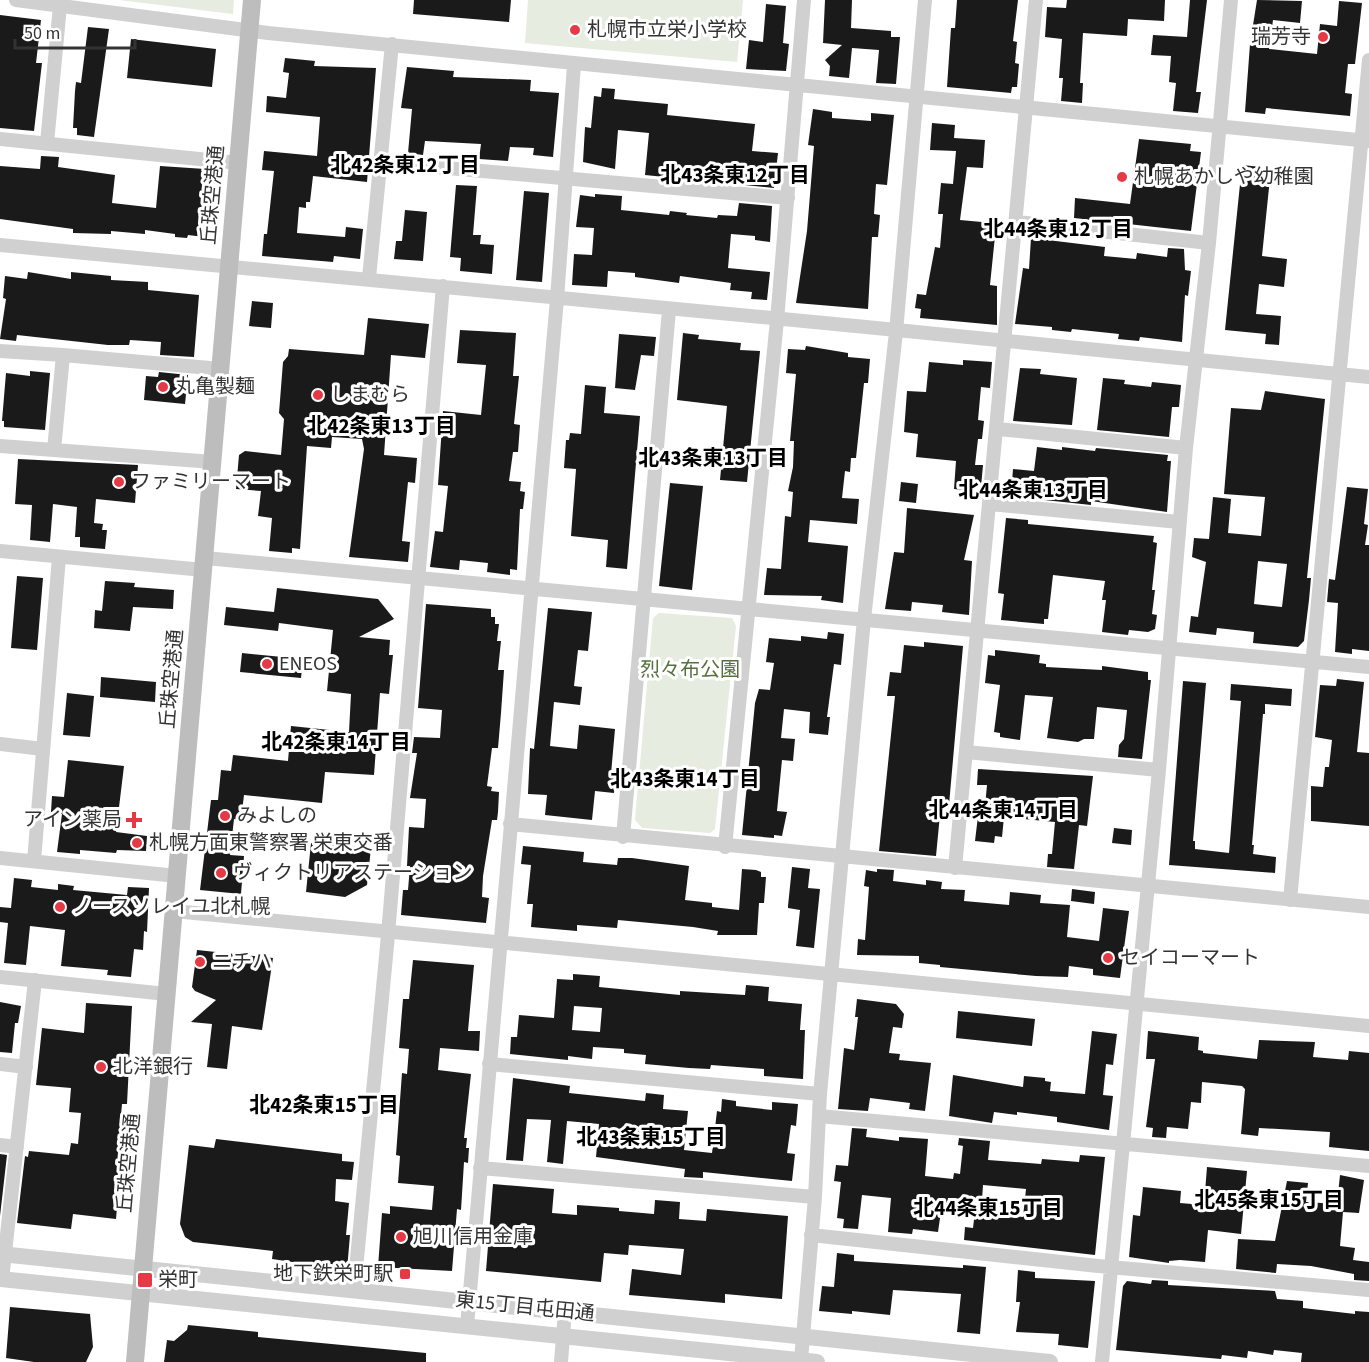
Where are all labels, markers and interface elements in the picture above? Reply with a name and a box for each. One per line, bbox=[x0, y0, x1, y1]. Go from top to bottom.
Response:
scale bar bbox=[15, 12, 135, 50]
place label: 札幌市立栄小学校 bbox=[587, 16, 747, 44]
text: 50 m bbox=[24, 21, 60, 46]
marker: 札幌市立栄小学校 bbox=[568, 23, 582, 37]
place label: 瑞芳寺 bbox=[1251, 23, 1311, 51]
marker: 瑞芳寺 bbox=[1316, 30, 1330, 44]
street label: 丘珠空港通 bbox=[195, 144, 231, 246]
district label: 北42条東12丁目 bbox=[330, 150, 480, 180]
district label: 北43条東12丁目 bbox=[660, 160, 810, 190]
place label: 札幌あかしや幼稚園 bbox=[1134, 163, 1314, 191]
marker: 札幌あかしや幼稚園 bbox=[1115, 170, 1129, 184]
district label: 北44条東12丁目 bbox=[983, 214, 1133, 244]
place label: 丸亀製麺 bbox=[175, 373, 255, 401]
marker: 丸亀製麺 bbox=[156, 380, 170, 394]
place label: しまむら bbox=[330, 381, 410, 409]
marker: しまむら bbox=[311, 388, 325, 402]
district label: 北42条東13丁目 bbox=[306, 411, 456, 441]
district label: 北43条東13丁目 bbox=[638, 443, 788, 473]
place label: ファミリーマート bbox=[131, 468, 291, 496]
marker: ファミリーマート bbox=[112, 475, 126, 489]
district label: 北44条東13丁目 bbox=[958, 475, 1108, 505]
street label: 丘珠空港通 bbox=[154, 628, 190, 730]
place label: ENEOS bbox=[279, 650, 337, 678]
park label: 烈々布公園 bbox=[640, 656, 740, 684]
marker: ENEOS bbox=[260, 657, 274, 671]
district label: 北42条東14丁目 bbox=[261, 727, 411, 757]
district label: 北43条東14丁目 bbox=[610, 764, 760, 794]
district label: 北44条東14丁目 bbox=[928, 795, 1078, 825]
place label: みよしの bbox=[237, 802, 317, 830]
place label: アイン薬局 bbox=[23, 806, 122, 834]
marker: みよしの bbox=[218, 809, 232, 823]
marker: アイン薬局 bbox=[127, 813, 141, 827]
place label: 札幌方面東警察署 栄東交番 bbox=[149, 829, 393, 857]
marker: 札幌方面東警察署 栄東交番 bbox=[130, 836, 144, 850]
place label: ヴィクトリアステーション bbox=[233, 859, 473, 887]
marker: ヴィクトリアステーション bbox=[214, 866, 228, 880]
place label: ノースソレイユ北札幌 bbox=[72, 893, 271, 921]
marker: ノースソレイユ北札幌 bbox=[53, 900, 67, 914]
place label: セイコーマート bbox=[1120, 944, 1260, 972]
place label: ニチハ bbox=[212, 948, 272, 976]
marker: セイコーマート bbox=[1101, 951, 1115, 965]
marker: ニチハ bbox=[193, 955, 207, 969]
place label: 北洋銀行 bbox=[113, 1053, 193, 1081]
marker: 北洋銀行 bbox=[94, 1060, 108, 1074]
district label: 北42条東15丁目 bbox=[249, 1090, 399, 1120]
street label: 丘珠空港通 bbox=[111, 1112, 147, 1214]
district label: 北43条東15丁目 bbox=[576, 1122, 726, 1152]
district label: 北45条東15丁目 bbox=[1194, 1185, 1344, 1215]
district label: 北44条東15丁目 bbox=[913, 1193, 1063, 1223]
place label: 旭川信用金庫 bbox=[413, 1223, 533, 1251]
marker: 旭川信用金庫 bbox=[394, 1230, 408, 1244]
place label: 地下鉄栄町駅 bbox=[273, 1260, 393, 1288]
place label: 栄町 bbox=[158, 1266, 198, 1294]
marker: 地下鉄栄町駅 bbox=[398, 1267, 412, 1281]
marker: 栄町 bbox=[136, 1271, 154, 1289]
street label: 東15丁目屯田通 bbox=[454, 1286, 596, 1328]

